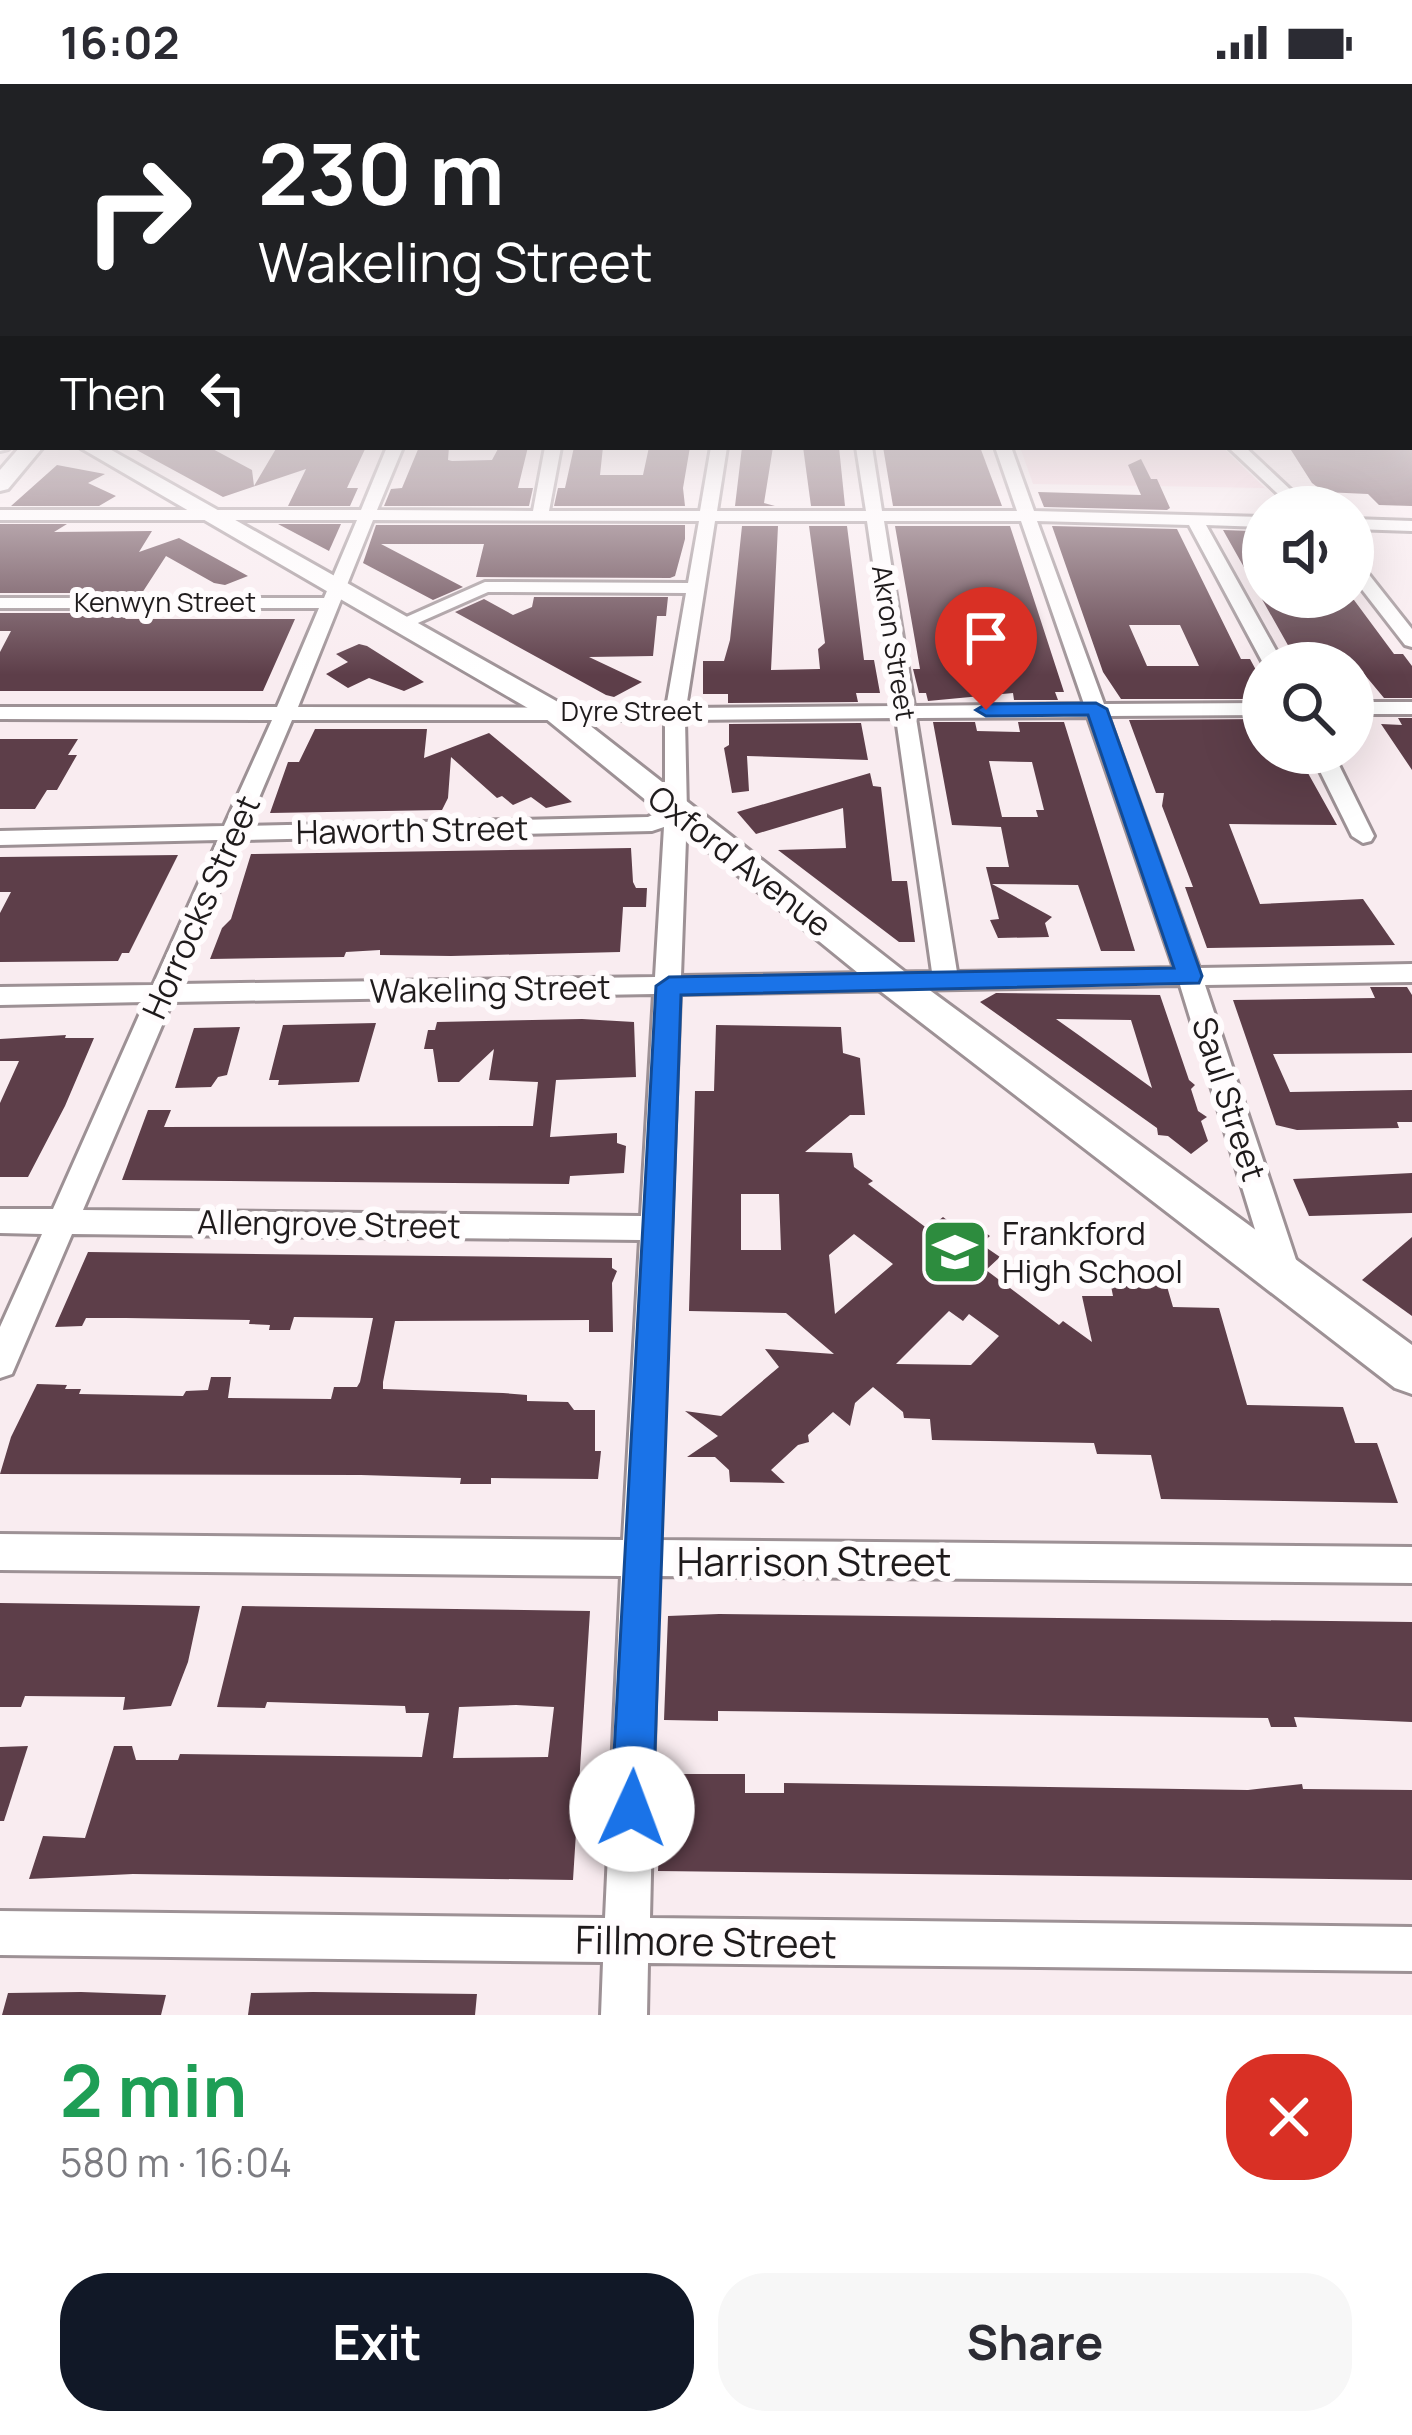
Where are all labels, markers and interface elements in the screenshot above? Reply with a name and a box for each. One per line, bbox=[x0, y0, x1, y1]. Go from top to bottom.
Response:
text: 16:02 bbox=[60, 11, 180, 73]
text: 230 m bbox=[258, 115, 504, 230]
icon: right bbox=[60, 132, 216, 288]
text: Wakeling Street bbox=[258, 224, 653, 298]
icon: left bbox=[190, 360, 256, 426]
text: Then bbox=[60, 362, 166, 424]
map controls bbox=[1242, 486, 1374, 774]
button: sound bbox=[1242, 486, 1374, 618]
street label: Akron Street bbox=[864, 562, 925, 723]
street label: Kenwyn Street bbox=[74, 583, 256, 620]
pin bbox=[935, 587, 1037, 710]
icon: arrive bbox=[953, 605, 1019, 671]
button: search bbox=[1242, 642, 1374, 774]
street label: Dyre Street bbox=[561, 692, 703, 729]
street label: Oxford Avenue bbox=[639, 775, 842, 947]
street label: Horrocks Street bbox=[131, 788, 270, 1026]
street label: Haworth Street bbox=[295, 805, 529, 854]
street label: Wakeling Street bbox=[369, 964, 611, 1013]
street label: Saul Street bbox=[1182, 1011, 1277, 1186]
street label: Allengrove Street bbox=[197, 1199, 461, 1248]
place label: Frankford High School bbox=[1002, 1210, 1183, 1293]
school or university icon: Frankford High School bbox=[920, 1217, 990, 1287]
street label: Harrison Street bbox=[677, 1534, 951, 1588]
position arrow bbox=[569, 1746, 695, 1872]
street label: Fillmore Street bbox=[575, 1912, 837, 1970]
text: 2 min bbox=[60, 2040, 247, 2139]
button: close bbox=[1226, 2054, 1352, 2180]
text: 580 m · 16:04 bbox=[60, 2135, 292, 2189]
button: Exit bbox=[60, 2273, 694, 2411]
button: Share bbox=[718, 2273, 1352, 2411]

